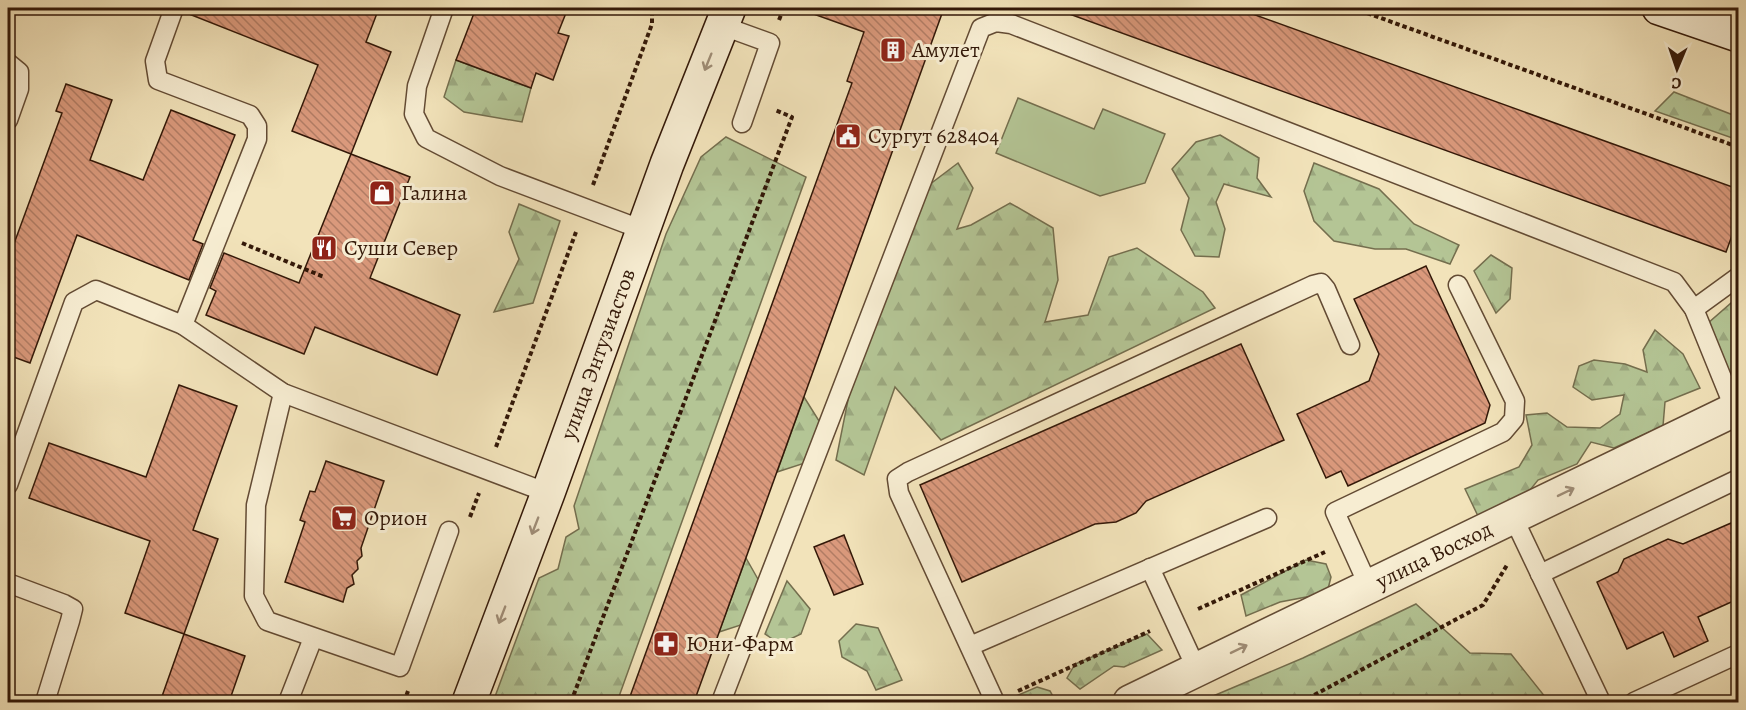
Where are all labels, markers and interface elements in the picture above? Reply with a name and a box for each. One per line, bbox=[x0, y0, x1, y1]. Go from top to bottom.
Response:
building icon: Амулет bbox=[878, 35, 908, 65]
place label: Амулет bbox=[911, 35, 980, 65]
north arrow bbox=[1647, 39, 1707, 99]
one-way arrow bbox=[702, 52, 713, 71]
text: С bbox=[1671, 72, 1682, 94]
public building icon: Сургут 628404 bbox=[833, 121, 863, 151]
place label: Сургут 628404 bbox=[868, 121, 999, 151]
shop icon: Галина bbox=[367, 178, 397, 208]
place label: Галина bbox=[401, 178, 468, 208]
restaurant icon: Суши Север bbox=[309, 233, 339, 263]
place label: Суши Север bbox=[344, 233, 458, 263]
street label: улица Энтузиастов bbox=[553, 264, 643, 445]
one-way arrow bbox=[1556, 485, 1574, 497]
supermarket icon: Орион bbox=[329, 503, 359, 533]
place label: Орион bbox=[364, 503, 428, 533]
street label: улица Восход bbox=[1370, 514, 1497, 597]
one-way arrow bbox=[529, 516, 540, 535]
one-way arrow bbox=[495, 605, 506, 624]
pharmacy icon: Юни-Фарм bbox=[651, 629, 681, 659]
place label: Юни-Фарм bbox=[686, 629, 794, 659]
one-way arrow bbox=[1230, 643, 1248, 655]

